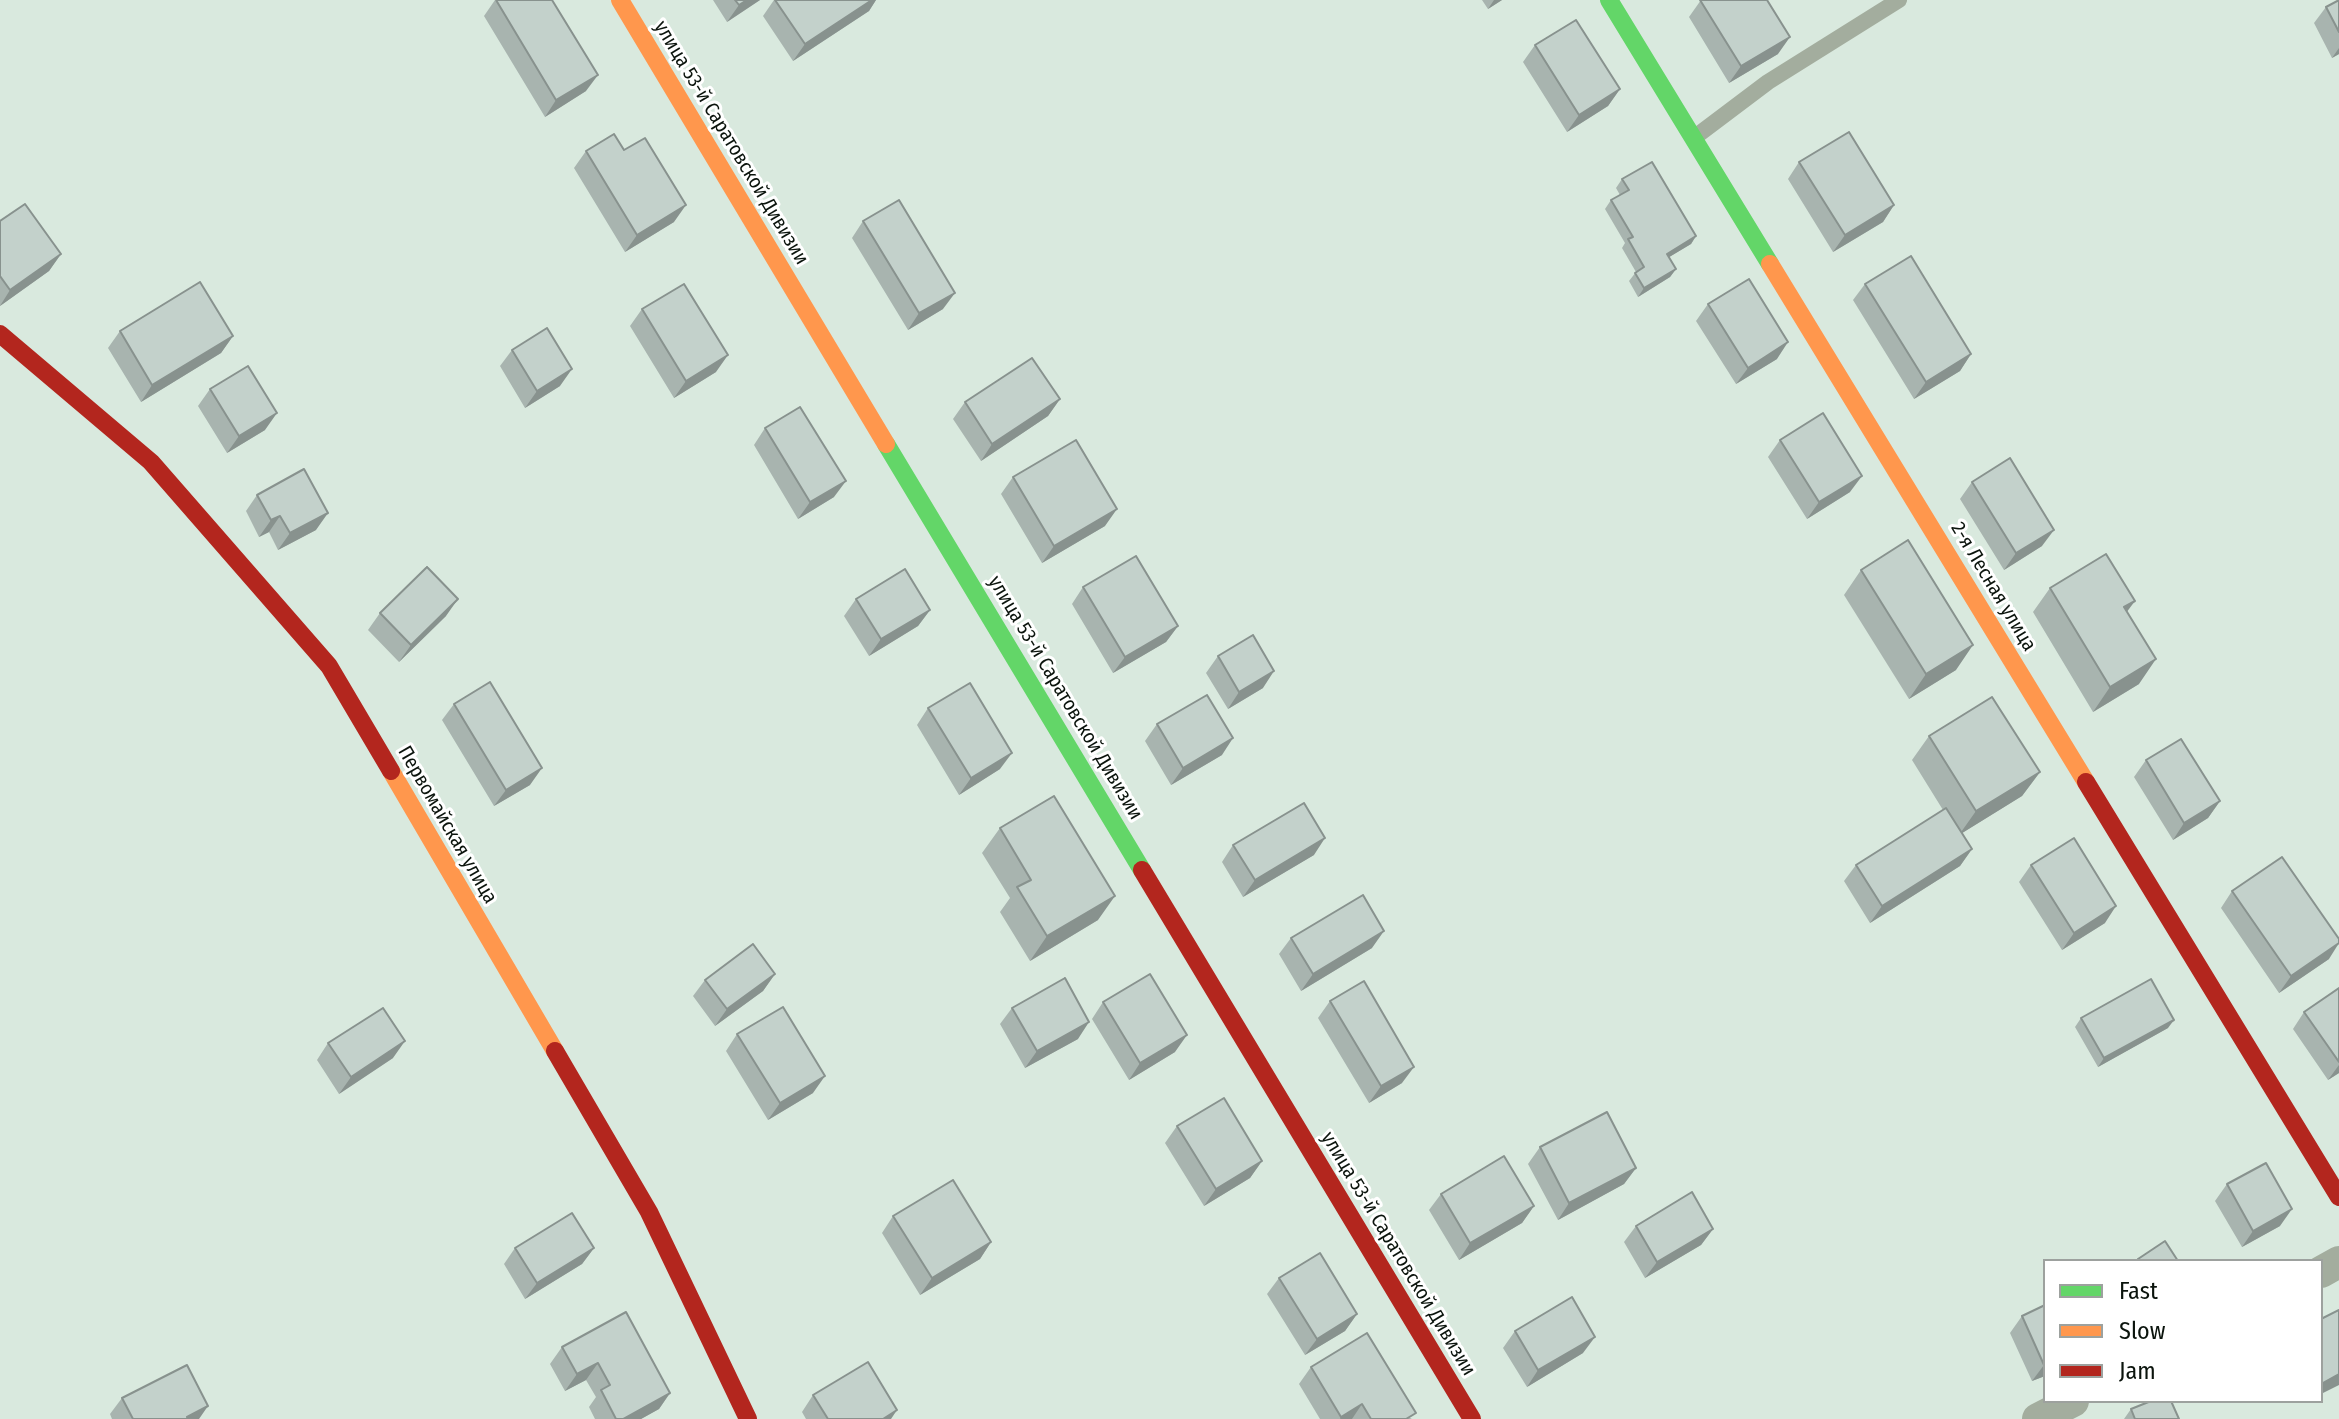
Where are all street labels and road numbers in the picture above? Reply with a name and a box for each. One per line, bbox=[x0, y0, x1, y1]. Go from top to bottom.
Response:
street label: улица 53-й Саратовской Дивизии bbox=[649, 17, 813, 269]
street label: 2-я Лесная улица bbox=[1945, 518, 2041, 656]
street label: улица 53-й Саратовской Дивизии bbox=[983, 572, 1147, 824]
street label: Первомайская улица bbox=[392, 742, 502, 908]
street label: улица 53-й Саратовской Дивизии bbox=[1316, 1128, 1480, 1380]

